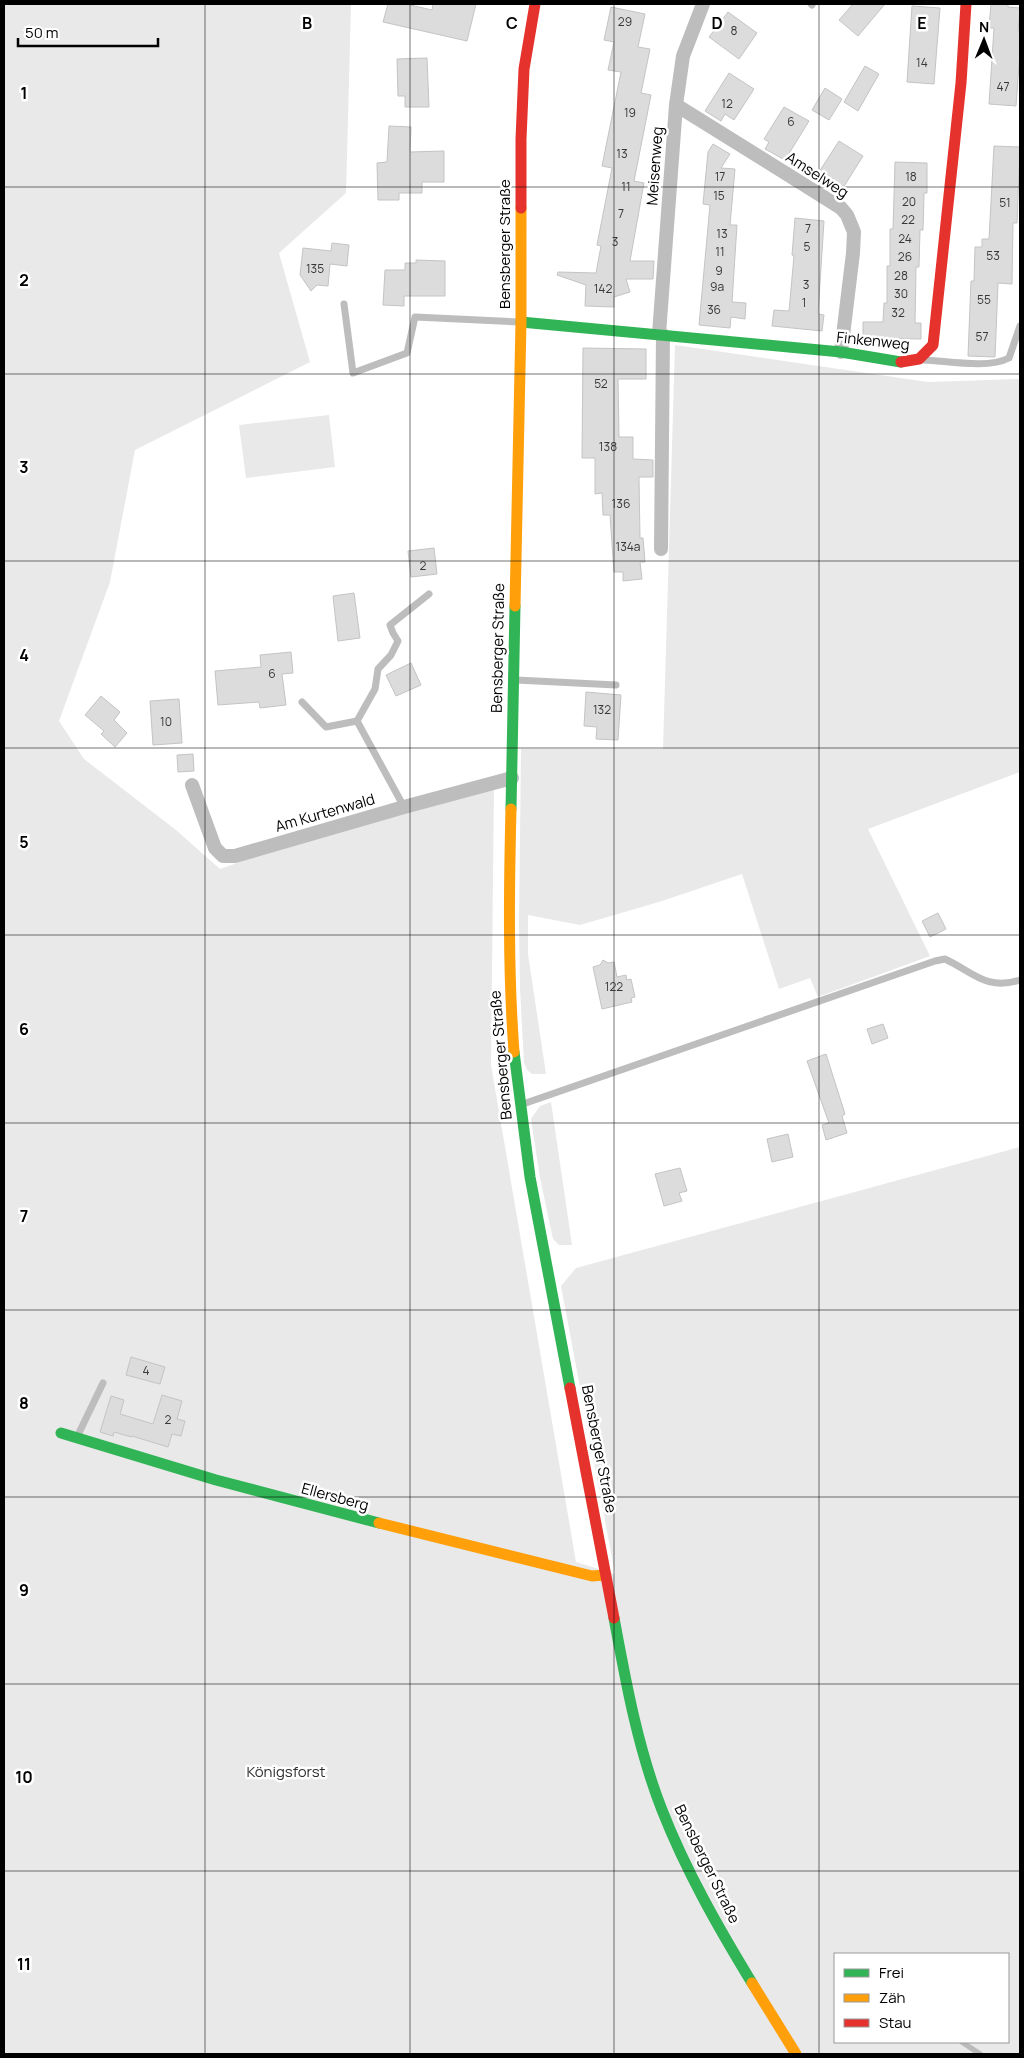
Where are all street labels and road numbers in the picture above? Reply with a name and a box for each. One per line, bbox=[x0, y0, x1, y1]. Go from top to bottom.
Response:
street label: Meisenweg bbox=[641, 126, 668, 206]
street label: Amselweg bbox=[782, 146, 853, 203]
street label: Bensberger Straße bbox=[494, 179, 515, 309]
street label: Finkenweg bbox=[835, 326, 911, 355]
street label: Bensberger Straße bbox=[486, 583, 509, 713]
street label: Am Kurtenwald bbox=[273, 788, 377, 837]
street label: Bensberger Straße bbox=[484, 989, 517, 1121]
street label: Bensberger Straße bbox=[577, 1383, 622, 1515]
street label: Ellersberg bbox=[299, 1477, 371, 1516]
street label: Bensberger Straße bbox=[670, 1801, 745, 1927]

